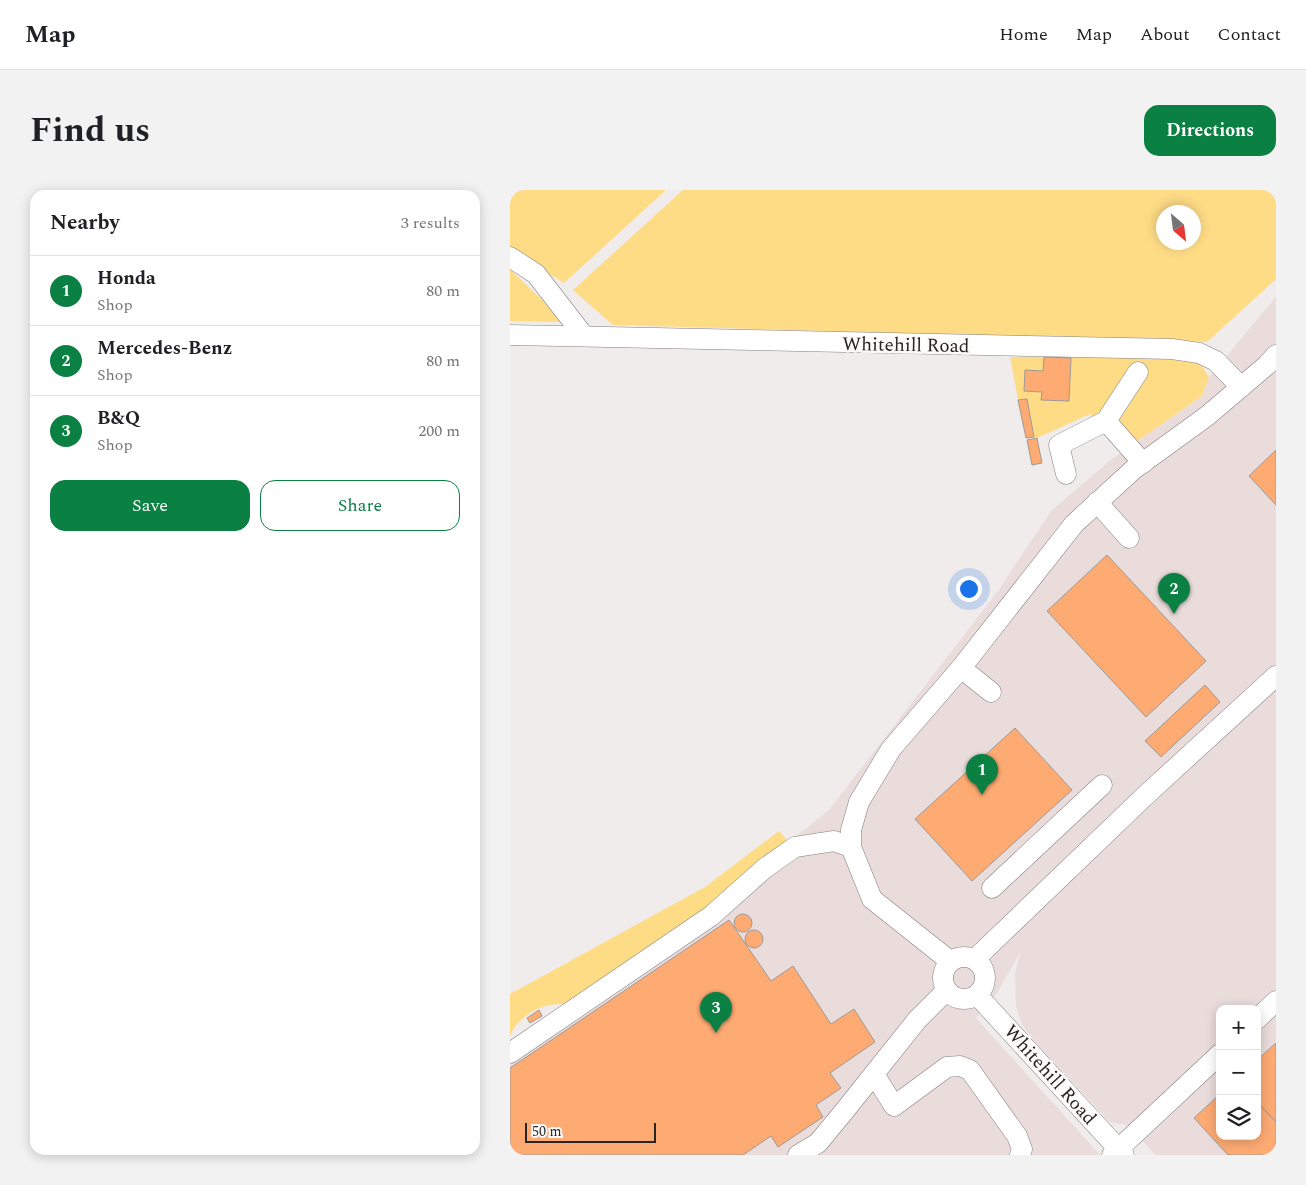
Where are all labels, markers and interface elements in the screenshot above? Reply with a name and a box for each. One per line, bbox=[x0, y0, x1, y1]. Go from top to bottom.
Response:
text: Map bbox=[25, 17, 75, 53]
text: Home bbox=[999, 21, 1048, 48]
text: Map bbox=[1076, 21, 1112, 48]
text: About bbox=[1140, 21, 1190, 48]
text: Contact bbox=[1218, 21, 1281, 48]
text: Find us bbox=[30, 104, 150, 157]
button: Directions bbox=[1144, 105, 1276, 156]
north arrow bbox=[1156, 205, 1201, 250]
text: Nearby bbox=[50, 207, 120, 239]
text: 3 results bbox=[401, 211, 460, 235]
text: Honda bbox=[97, 264, 156, 293]
text: 1 bbox=[62, 279, 70, 303]
text: 80 m bbox=[426, 279, 460, 303]
text: Shop bbox=[97, 293, 133, 317]
street label: Whitehill Road bbox=[842, 330, 970, 361]
text: Mercedes-Benz bbox=[97, 334, 232, 363]
text: 2 bbox=[62, 349, 70, 373]
text: 80 m bbox=[426, 349, 460, 373]
text: Shop bbox=[97, 363, 133, 387]
text: B&Q bbox=[97, 404, 140, 433]
text: 3 bbox=[62, 419, 70, 443]
text: 200 m bbox=[418, 419, 460, 443]
text: Shop bbox=[97, 433, 133, 457]
button: Save bbox=[50, 480, 250, 531]
button: Share bbox=[260, 480, 460, 531]
pin: 2 bbox=[1158, 573, 1190, 614]
your location bbox=[956, 576, 982, 602]
pin: 1 bbox=[966, 754, 998, 795]
pin: 3 bbox=[700, 992, 732, 1033]
map controls bbox=[1216, 1005, 1261, 1140]
button: + bbox=[1216, 1005, 1261, 1050]
street label: Whitehill Road bbox=[997, 1018, 1103, 1132]
button: − bbox=[1216, 1050, 1261, 1095]
button: layers bbox=[1216, 1095, 1261, 1140]
scale bar bbox=[525, 1120, 656, 1143]
text: 50 m bbox=[532, 1121, 562, 1142]

